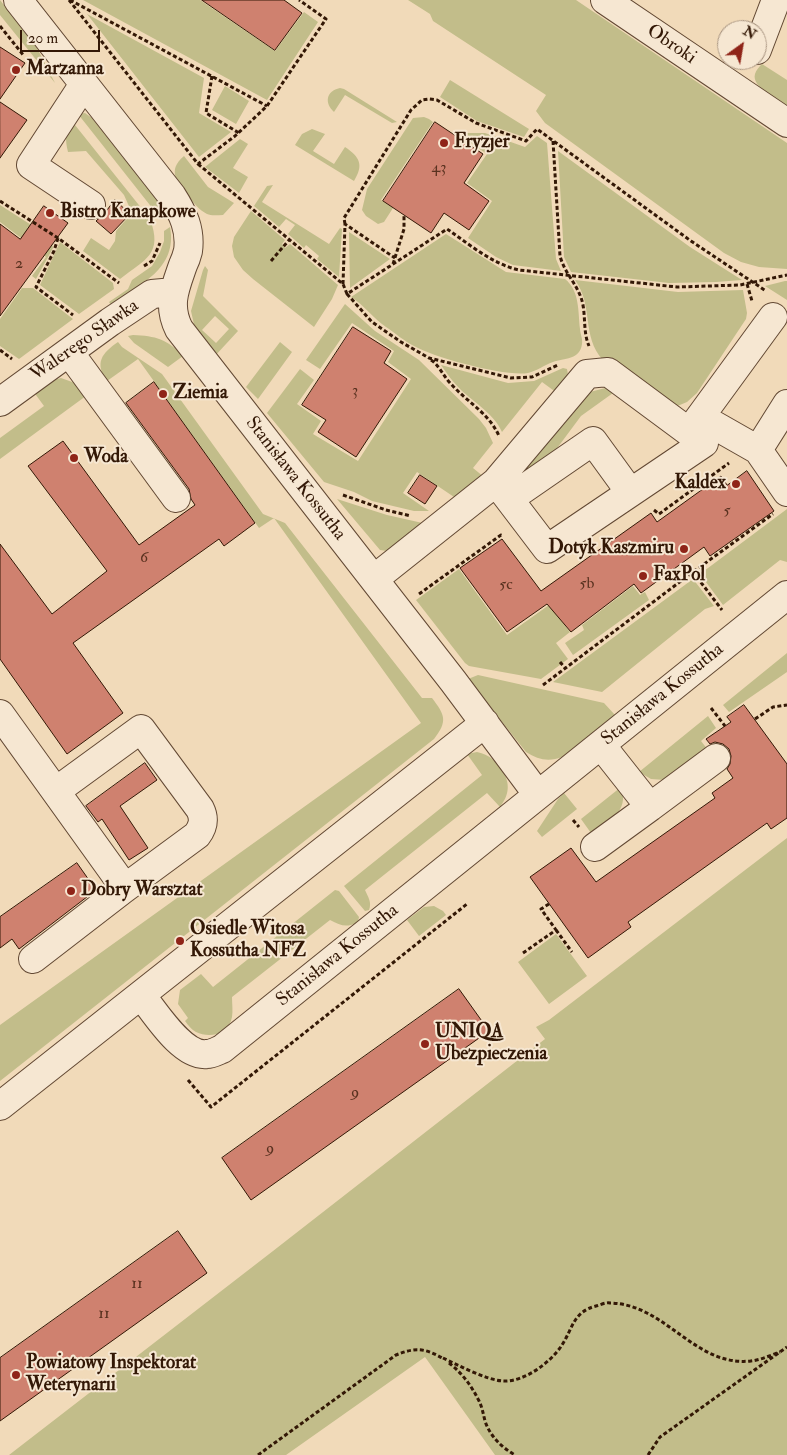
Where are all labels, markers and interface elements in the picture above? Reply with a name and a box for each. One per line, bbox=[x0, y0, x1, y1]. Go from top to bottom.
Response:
scale bar bbox=[22, 20, 102, 52]
street label: Obroki bbox=[642, 20, 700, 70]
north arrow bbox=[717, 20, 767, 70]
text: N bbox=[740, 22, 760, 43]
text: 20 m bbox=[28, 29, 58, 48]
place label: Marzanna bbox=[26, 59, 104, 81]
marker: Marzanna bbox=[10, 64, 22, 76]
place label: Fryzjer bbox=[454, 132, 510, 154]
marker: Fryzjer bbox=[438, 137, 450, 149]
house number: 43 bbox=[432, 159, 446, 179]
place label: Bistro Kanapkowe bbox=[60, 202, 196, 224]
marker: Bistro Kanapkowe bbox=[44, 207, 56, 219]
house number: 2 bbox=[15, 255, 23, 275]
street label: Walerego Sławka bbox=[26, 295, 144, 387]
house number: 3 bbox=[352, 382, 358, 402]
place label: Ziemia bbox=[173, 383, 228, 405]
marker: Ziemia bbox=[157, 388, 169, 400]
street label: Stanisława Kossutha bbox=[240, 413, 350, 545]
place label: Woda bbox=[84, 447, 128, 469]
marker: Woda bbox=[68, 452, 80, 464]
place label: Kaldex bbox=[674, 473, 726, 495]
marker: Kaldex bbox=[730, 478, 742, 490]
house number: 5 bbox=[723, 502, 731, 522]
place label: Dotyk Kaszmiru bbox=[548, 538, 674, 560]
marker: Dotyk Kaszmiru bbox=[678, 543, 690, 555]
house number: 6 bbox=[140, 549, 148, 569]
place label: FaxPol bbox=[653, 565, 705, 587]
marker: FaxPol bbox=[637, 570, 649, 582]
house number: 5b bbox=[580, 575, 594, 595]
house number: 5c bbox=[499, 576, 513, 596]
street label: Stanisława Kossutha bbox=[597, 639, 729, 751]
place label: Dobry Warsztat bbox=[81, 880, 203, 902]
marker: Dobry Warsztat bbox=[65, 885, 77, 897]
street label: Stanisława Kossutha bbox=[272, 900, 404, 1012]
place label: Osiedle Witosa Kossutha NFZ bbox=[190, 919, 306, 963]
marker: Osiedle Witosa Kossutha NFZ bbox=[174, 935, 186, 947]
place label: UNIQA Ubezpieczenia bbox=[435, 1022, 547, 1066]
marker: UNIQA Ubezpieczenia bbox=[419, 1038, 431, 1050]
house number: 9 bbox=[351, 1084, 359, 1104]
house number: 9 bbox=[266, 1140, 274, 1160]
house number: 11 bbox=[131, 1275, 143, 1295]
house number: 11 bbox=[98, 1305, 110, 1325]
place label: Powiatowy Inspektorat Weterynarii bbox=[26, 1353, 196, 1397]
marker: Powiatowy Inspektorat Weterynarii bbox=[10, 1369, 22, 1381]

